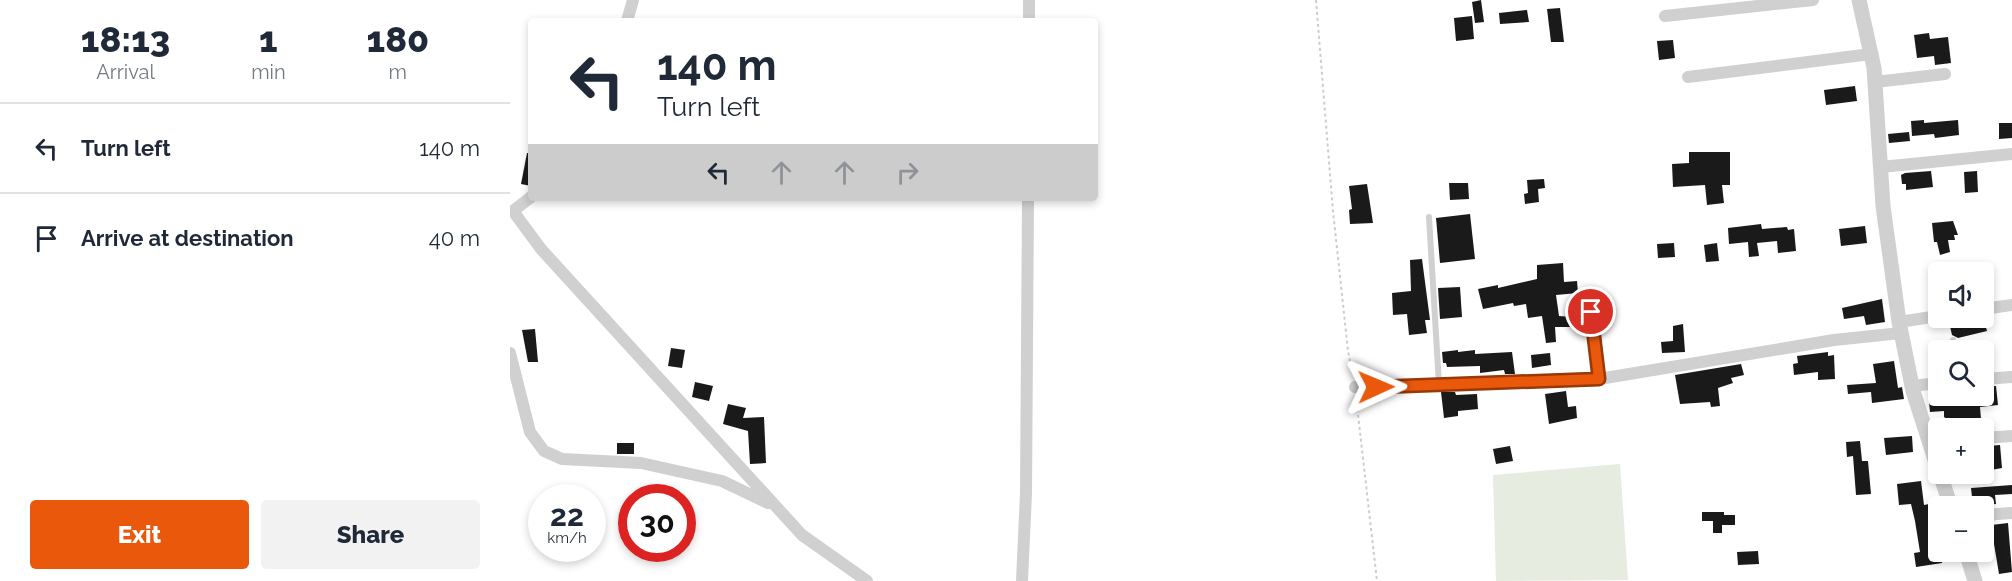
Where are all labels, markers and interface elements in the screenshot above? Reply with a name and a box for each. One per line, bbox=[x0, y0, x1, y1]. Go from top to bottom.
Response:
text: 18:13 bbox=[81, 18, 170, 60]
text: 1 bbox=[259, 18, 278, 60]
text: 180 bbox=[366, 18, 429, 60]
text: 140 m bbox=[657, 41, 777, 90]
icon: left bbox=[558, 42, 636, 120]
text: Arrival bbox=[96, 60, 155, 84]
text: min bbox=[251, 60, 286, 84]
text: m bbox=[389, 60, 407, 84]
text: Turn left bbox=[657, 91, 760, 122]
icon: left bbox=[30, 132, 63, 165]
text: Turn left bbox=[81, 135, 171, 161]
text: 140 m bbox=[419, 135, 480, 161]
icon: left bbox=[702, 156, 735, 189]
icon: ahead bbox=[765, 156, 798, 189]
icon: ahead bbox=[828, 156, 861, 189]
icon: right bbox=[891, 156, 924, 189]
icon: arrive bbox=[30, 222, 63, 255]
text: Arrive at destination bbox=[81, 225, 294, 251]
text: 40 m bbox=[429, 225, 480, 251]
map controls bbox=[1928, 262, 1994, 562]
button: sound bbox=[1928, 262, 1994, 328]
pin bbox=[1565, 286, 1616, 337]
icon: arrive bbox=[1574, 295, 1607, 328]
button: search bbox=[1928, 340, 1994, 406]
position arrow bbox=[1344, 355, 1408, 419]
button: + bbox=[1928, 418, 1994, 484]
speed limit sign: 30 bbox=[618, 484, 696, 562]
button: − bbox=[1928, 496, 1994, 562]
text: 22 bbox=[550, 498, 584, 533]
button: Exit bbox=[30, 500, 249, 569]
button: Share bbox=[261, 500, 480, 569]
text: km/h bbox=[547, 529, 587, 547]

